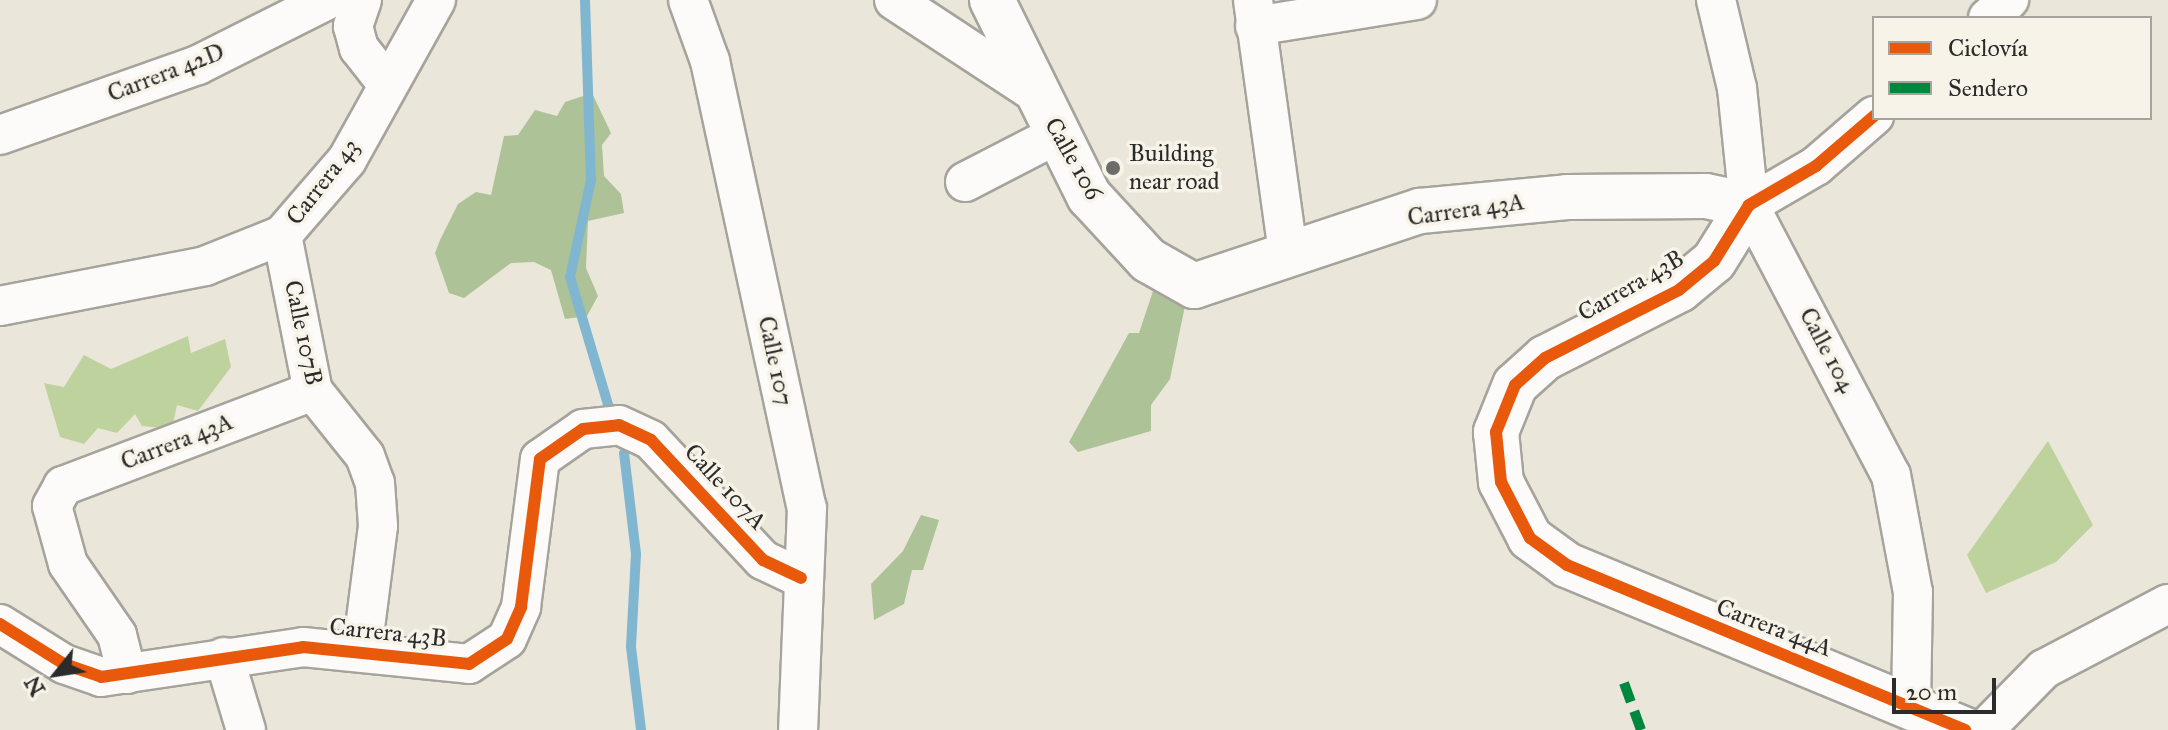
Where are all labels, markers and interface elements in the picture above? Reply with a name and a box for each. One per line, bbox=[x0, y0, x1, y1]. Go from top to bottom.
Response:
legend bbox=[1872, 16, 2152, 120]
text: Ciclovía bbox=[1948, 33, 2028, 63]
street label: Carrera 42D bbox=[104, 38, 228, 108]
text: Sendero bbox=[1948, 73, 2028, 103]
street label: Calle 106 bbox=[1038, 113, 1108, 205]
street label: Carrera 43 bbox=[280, 133, 366, 231]
place label: Building near road bbox=[1129, 140, 1220, 196]
marker: Building near road bbox=[1104, 159, 1122, 177]
street label: Carrera 43A bbox=[1406, 188, 1526, 232]
street label: Carrera 43B bbox=[1573, 244, 1689, 328]
street label: Calle 107B bbox=[278, 278, 328, 388]
street label: Calle 104 bbox=[1793, 303, 1861, 397]
street label: Calle 107 bbox=[751, 314, 799, 408]
street label: Carrera 43A bbox=[117, 407, 237, 477]
street label: Calle 107A bbox=[678, 438, 772, 536]
street label: Carrera 44A bbox=[1712, 593, 1836, 663]
street label: Carrera 43B bbox=[328, 613, 448, 653]
north arrow bbox=[16, 634, 96, 714]
scale bar bbox=[1896, 662, 2000, 712]
text: N bbox=[18, 671, 51, 701]
text: 20 m bbox=[1906, 677, 1957, 707]

